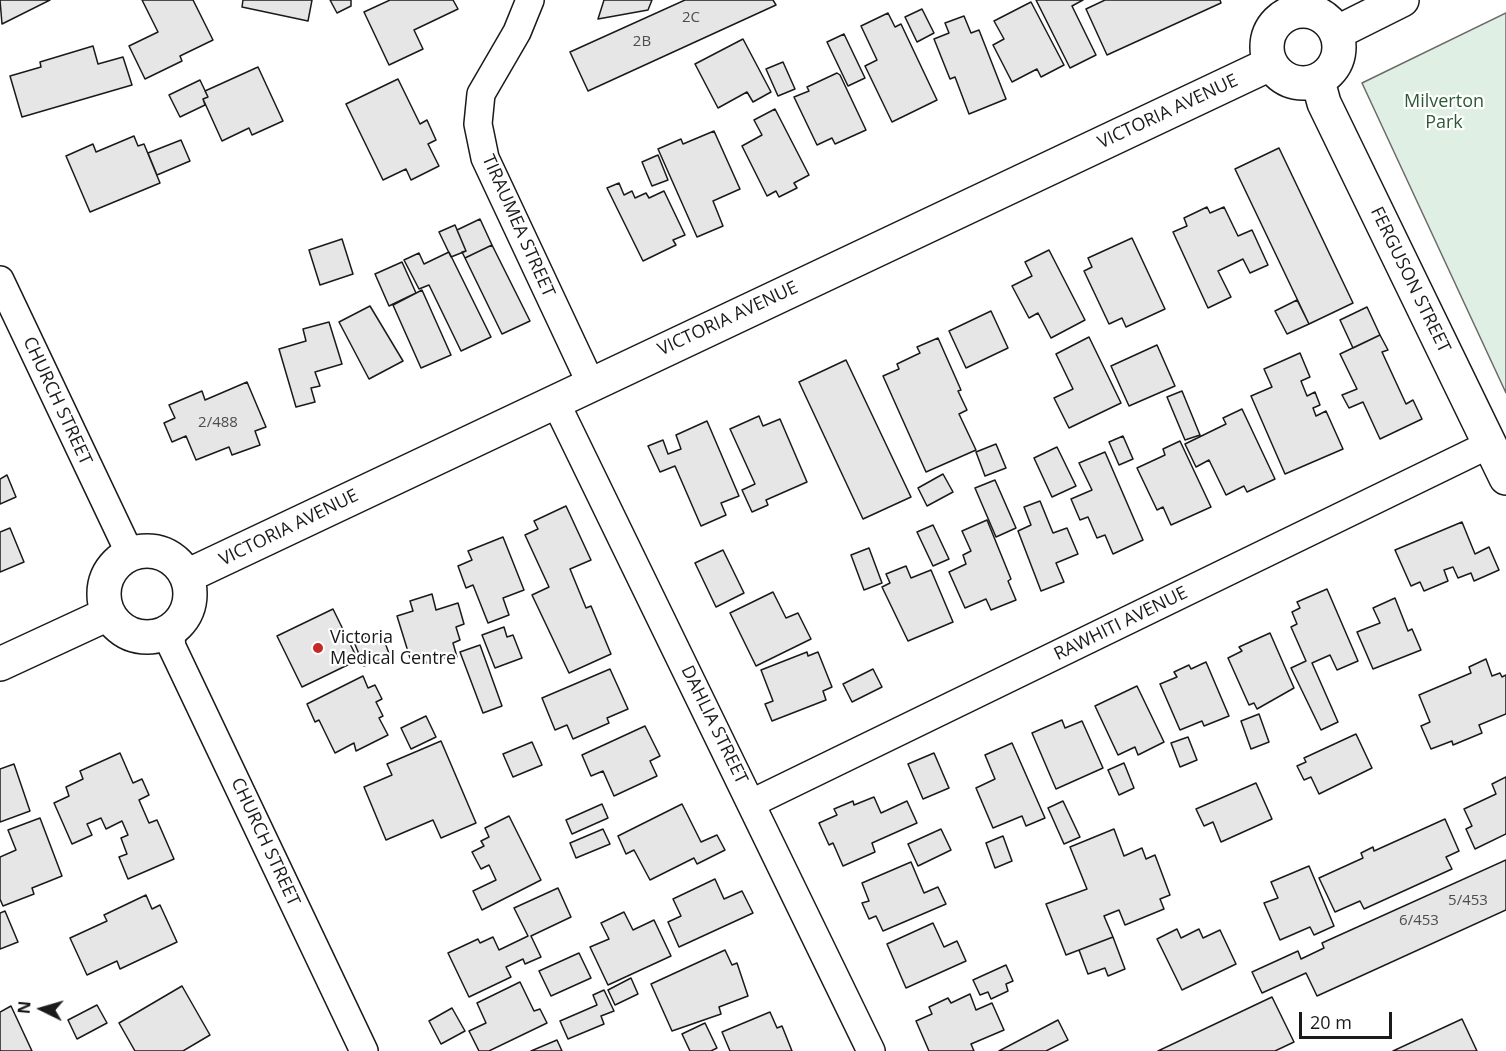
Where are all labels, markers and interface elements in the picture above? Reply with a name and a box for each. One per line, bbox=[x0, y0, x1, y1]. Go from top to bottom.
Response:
house number: 2C bbox=[682, 9, 700, 27]
house number: 2B bbox=[633, 33, 651, 51]
street label: VICTORIA AVENUE bbox=[1095, 70, 1241, 154]
park label: Milverton Park bbox=[1404, 91, 1484, 134]
street label: TIRAUMEA STREET bbox=[477, 151, 559, 301]
street label: FERGUSON STREET bbox=[1365, 204, 1455, 356]
street label: VICTORIA AVENUE bbox=[655, 277, 801, 361]
street label: CHURCH STREET bbox=[18, 333, 96, 469]
house number: 2/488 bbox=[198, 414, 238, 432]
street label: VICTORIA AVENUE bbox=[216, 485, 362, 571]
street label: RAWHITI AVENUE bbox=[1051, 582, 1191, 666]
place label: Victoria Medical Centre bbox=[330, 627, 456, 670]
marker: Victoria Medical Centre bbox=[311, 641, 325, 655]
street label: DAHLIA STREET bbox=[676, 662, 752, 788]
street label: CHURCH STREET bbox=[226, 774, 304, 910]
house number: 5/453 bbox=[1448, 892, 1488, 910]
house number: 6/453 bbox=[1399, 912, 1439, 930]
north arrow bbox=[12, 979, 72, 1039]
text: N bbox=[13, 1000, 36, 1015]
scale bar bbox=[1302, 1000, 1395, 1038]
text: 20 m bbox=[1310, 1010, 1352, 1034]

